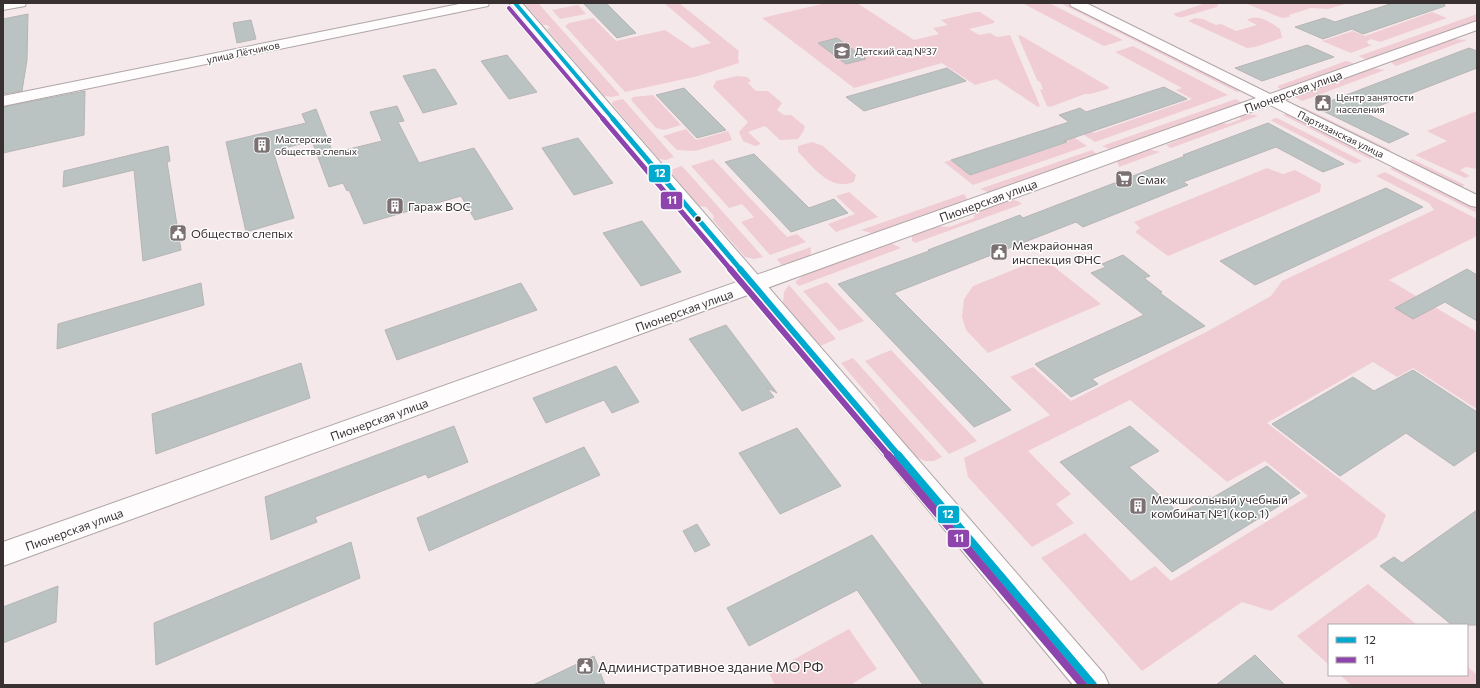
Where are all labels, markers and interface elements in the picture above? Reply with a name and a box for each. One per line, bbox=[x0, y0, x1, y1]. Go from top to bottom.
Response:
street label: улица Лётчиков bbox=[205, 38, 281, 66]
school or university icon: Детский сад №37 bbox=[832, 41, 852, 61]
place label: Детский сад №37 bbox=[855, 45, 937, 57]
street label: Пионерская улица bbox=[1242, 67, 1344, 115]
place label: Центр занятости населения bbox=[1336, 91, 1414, 115]
public building icon: Центр занятости населения bbox=[1313, 93, 1333, 113]
street label: Партизанская улица bbox=[1296, 108, 1386, 160]
place label: Мастерские общества слепых bbox=[275, 133, 358, 157]
building icon: Мастерские общества слепых bbox=[252, 135, 272, 155]
line badge: 12 bbox=[648, 164, 671, 183]
text: 12 bbox=[654, 166, 666, 179]
supermarket icon: Смак bbox=[1114, 169, 1134, 189]
place label: Смак bbox=[1137, 172, 1167, 186]
street label: Пионерская улица bbox=[937, 176, 1039, 224]
line badge: 11 bbox=[660, 191, 683, 210]
text: 11 bbox=[667, 193, 677, 206]
building icon: Гараж ВОС bbox=[385, 196, 405, 216]
place label: Гараж ВОС bbox=[408, 199, 471, 213]
unlabelled marker bbox=[693, 214, 703, 224]
public building icon: Общество слепых bbox=[168, 223, 188, 243]
place label: Общество слепых bbox=[191, 226, 294, 240]
place label: Межрайонная инспекция ФНС bbox=[1012, 238, 1101, 266]
public building icon: Межрайонная инспекция ФНС bbox=[989, 242, 1009, 262]
street label: Пионерская улица bbox=[633, 286, 735, 334]
street label: Пионерская улица bbox=[328, 395, 430, 443]
place label: Межшкольный учебный комбинат №1 (кор. 1) bbox=[1151, 492, 1288, 520]
building icon: Межшкольный учебный комбинат №1 (кор. 1) bbox=[1128, 496, 1148, 516]
street label: Пионерская улица bbox=[23, 505, 125, 553]
line badge: 12 bbox=[937, 505, 960, 524]
text: 12 bbox=[942, 507, 954, 520]
line badge: 11 bbox=[947, 529, 970, 548]
text: 11 bbox=[954, 531, 964, 544]
legend bbox=[1328, 624, 1468, 676]
text: 12 bbox=[1364, 632, 1376, 646]
text: 11 bbox=[1364, 652, 1374, 666]
public building icon: Административное здание МО РФ bbox=[575, 656, 595, 676]
place label: Административное здание МО РФ bbox=[598, 658, 824, 675]

